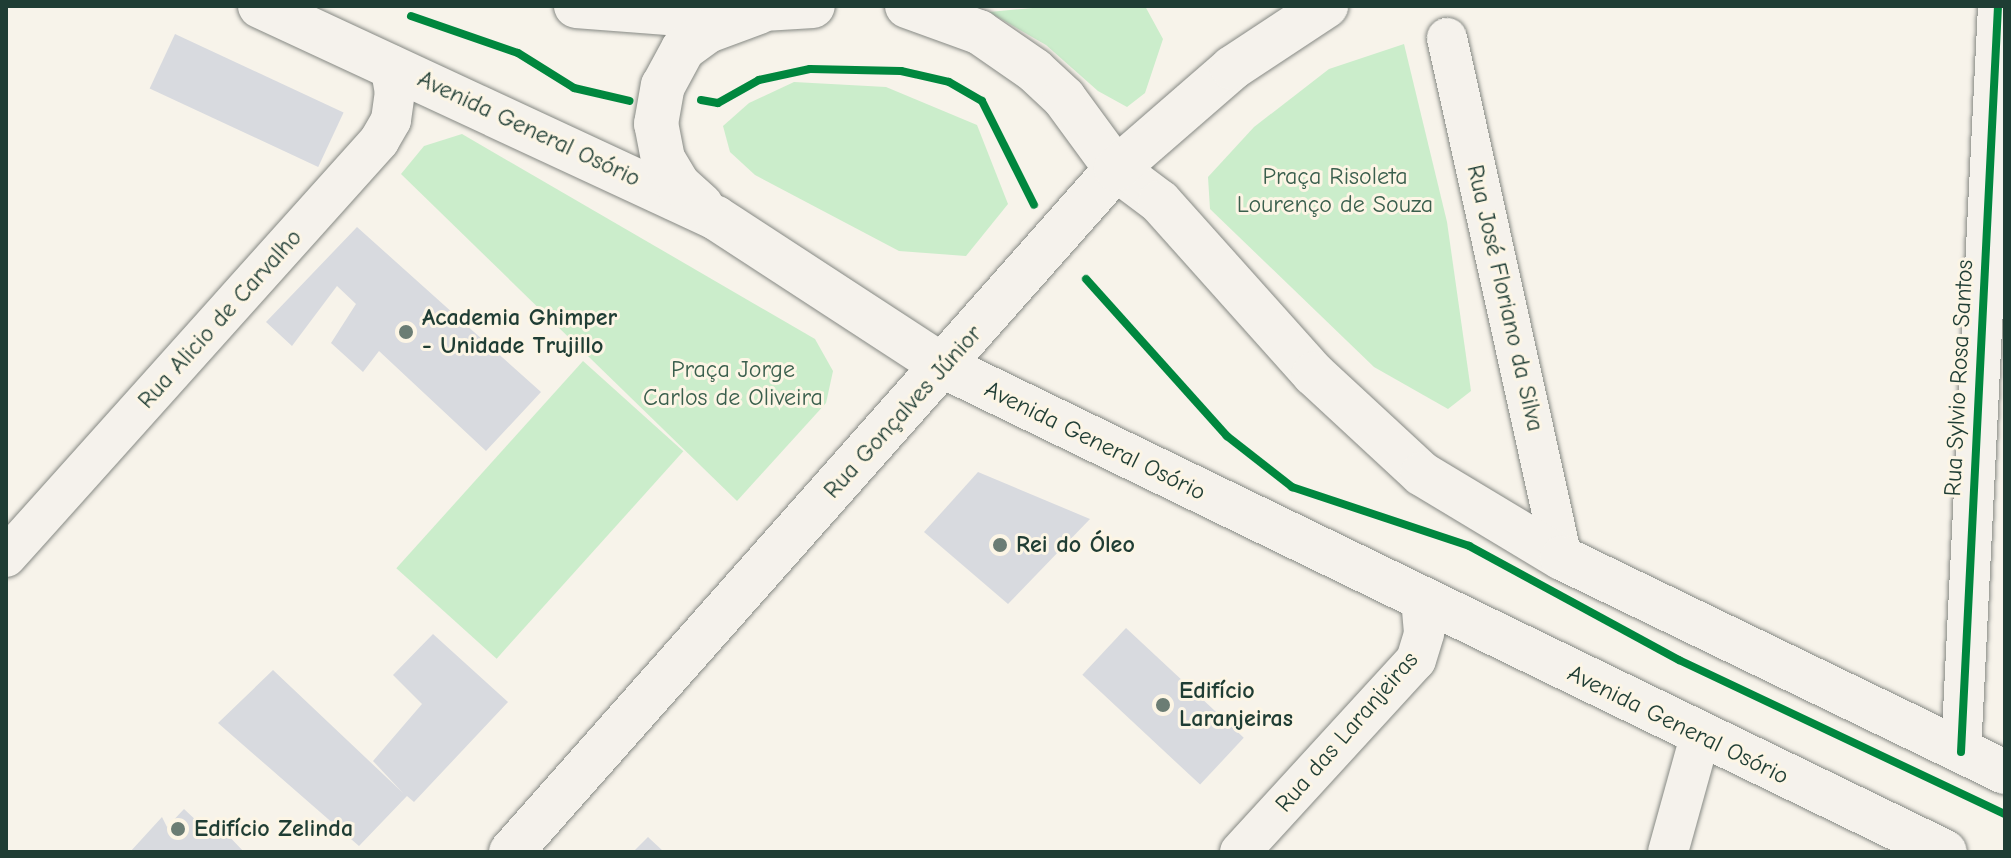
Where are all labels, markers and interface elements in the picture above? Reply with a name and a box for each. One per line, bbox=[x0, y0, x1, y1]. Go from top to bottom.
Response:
street label: Avenida General Osório bbox=[413, 65, 645, 193]
street label: Rua José Floriano da Silva bbox=[1460, 162, 1550, 434]
park label: Praça Risoleta Lourenço de Souza bbox=[1237, 163, 1433, 219]
street label: Rua Alicio de Carvalho bbox=[132, 223, 308, 415]
street label: Rua Sylvio Rosa Santos bbox=[1938, 259, 1980, 497]
place label: Academia Ghimper - Unidade Trujillo bbox=[422, 304, 617, 360]
street label: Rua Gonçalves Júnior bbox=[818, 319, 988, 505]
marker: Academia Ghimper - Unidade Trujillo bbox=[397, 323, 415, 341]
park label: Praça Jorge Carlos de Oliveira bbox=[643, 356, 823, 412]
street label: Avenida General Osório bbox=[980, 375, 1210, 507]
place label: Rei do Óleo bbox=[1016, 531, 1135, 559]
marker: Rei do Óleo bbox=[991, 536, 1009, 554]
street label: Rua das Laranjeiras bbox=[1269, 646, 1425, 818]
street label: Avenida General Osório bbox=[1563, 659, 1793, 791]
place label: Edifício Laranjeiras bbox=[1179, 677, 1293, 733]
marker: Edifício Laranjeiras bbox=[1154, 696, 1172, 714]
place label: Edifício Zelinda bbox=[194, 815, 353, 843]
marker: Edifício Zelinda bbox=[169, 820, 187, 838]

